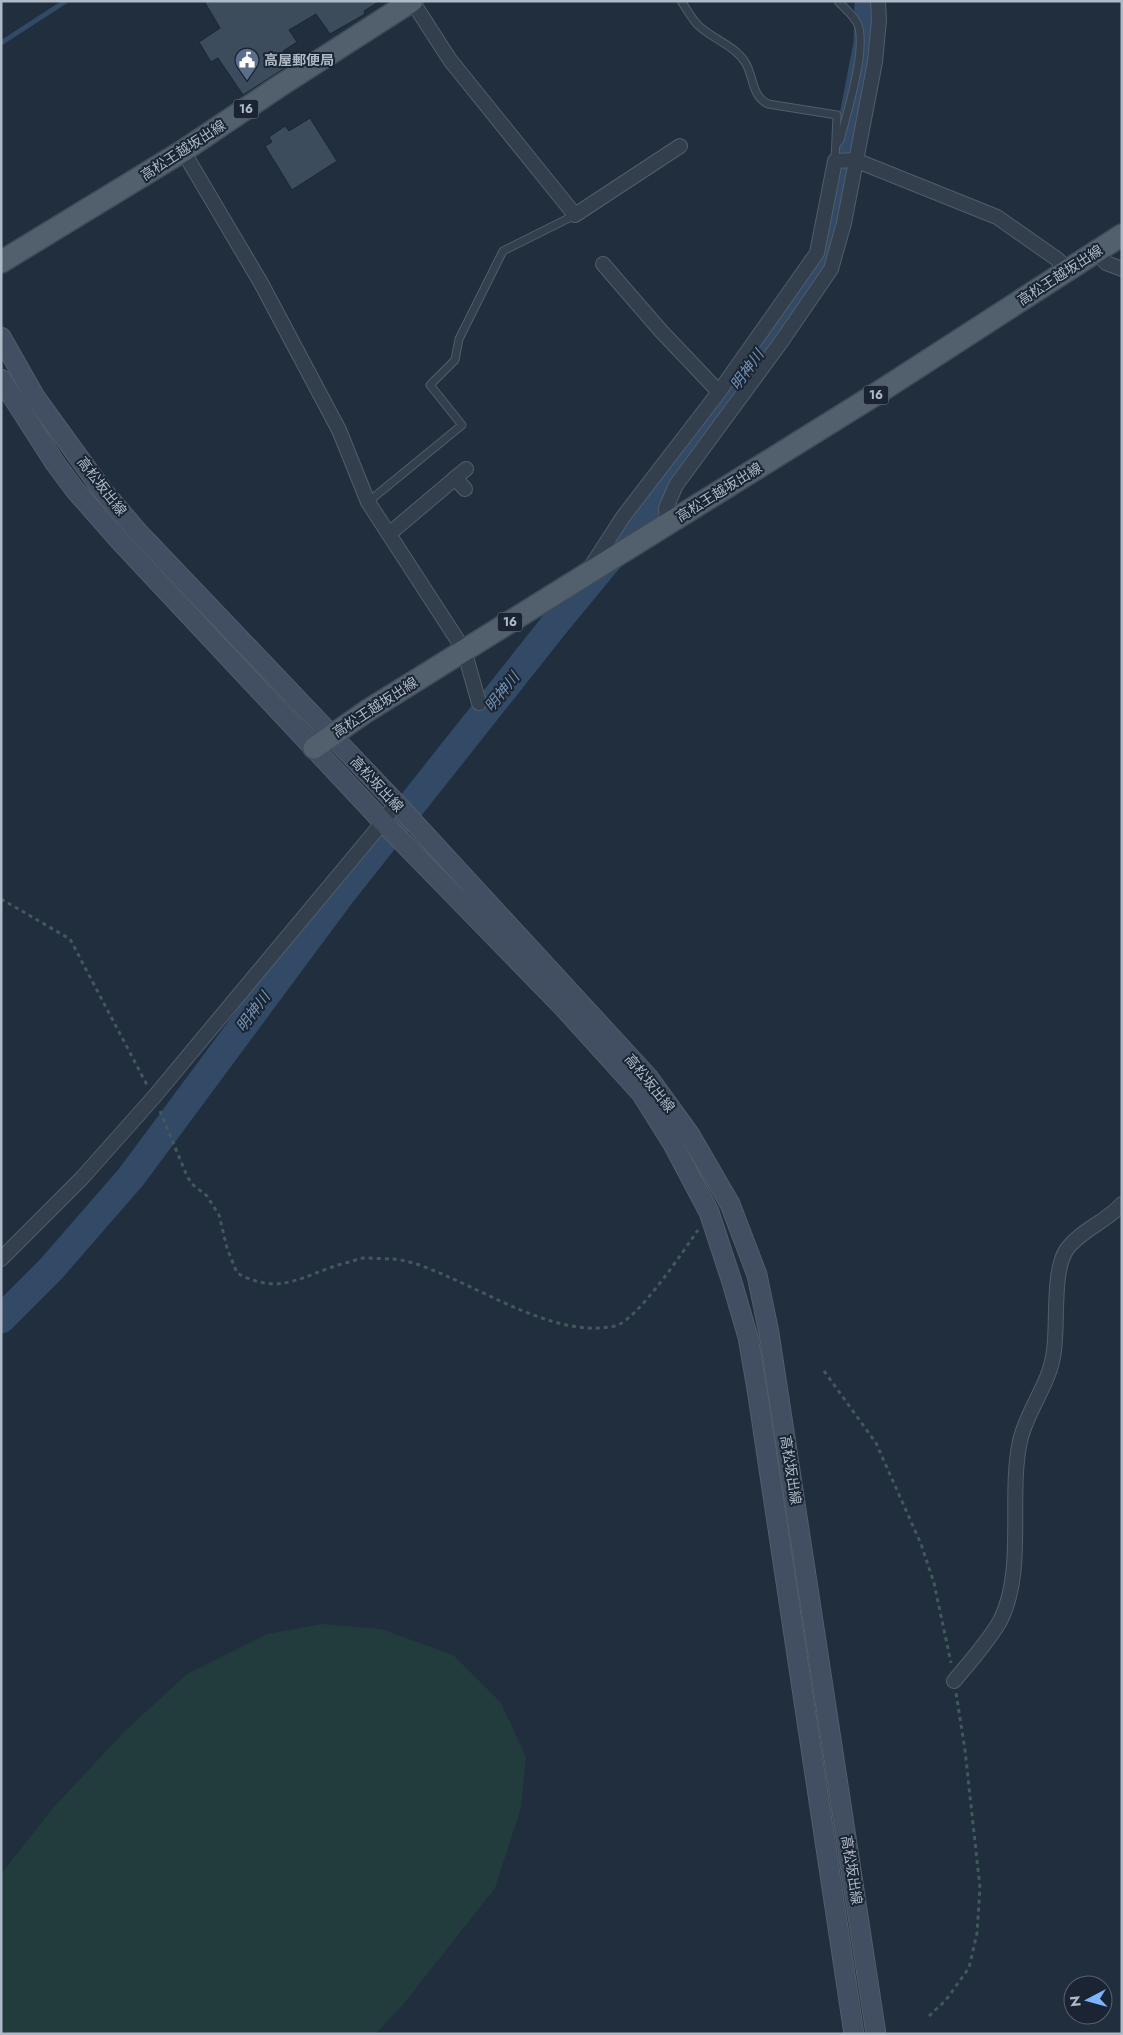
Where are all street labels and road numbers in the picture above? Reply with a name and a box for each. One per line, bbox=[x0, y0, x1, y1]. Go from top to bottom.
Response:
road number: 16 bbox=[234, 100, 258, 118]
street label: 高松王越坂出線 bbox=[136, 115, 230, 185]
street label: 高松王越坂出線 bbox=[1013, 240, 1107, 310]
road number: 16 bbox=[864, 386, 888, 404]
street label: 高松坂出線 bbox=[73, 452, 131, 520]
street label: 高松王越坂出線 bbox=[672, 458, 766, 526]
road number: 16 bbox=[498, 612, 522, 632]
street label: 高松王越坂出線 bbox=[328, 672, 422, 742]
street label: 高松坂出線 bbox=[346, 752, 408, 816]
street label: 高松坂出線 bbox=[620, 1050, 680, 1116]
street label: 高松坂出線 bbox=[776, 1434, 806, 1506]
street label: 高松坂出線 bbox=[837, 1834, 867, 1906]

